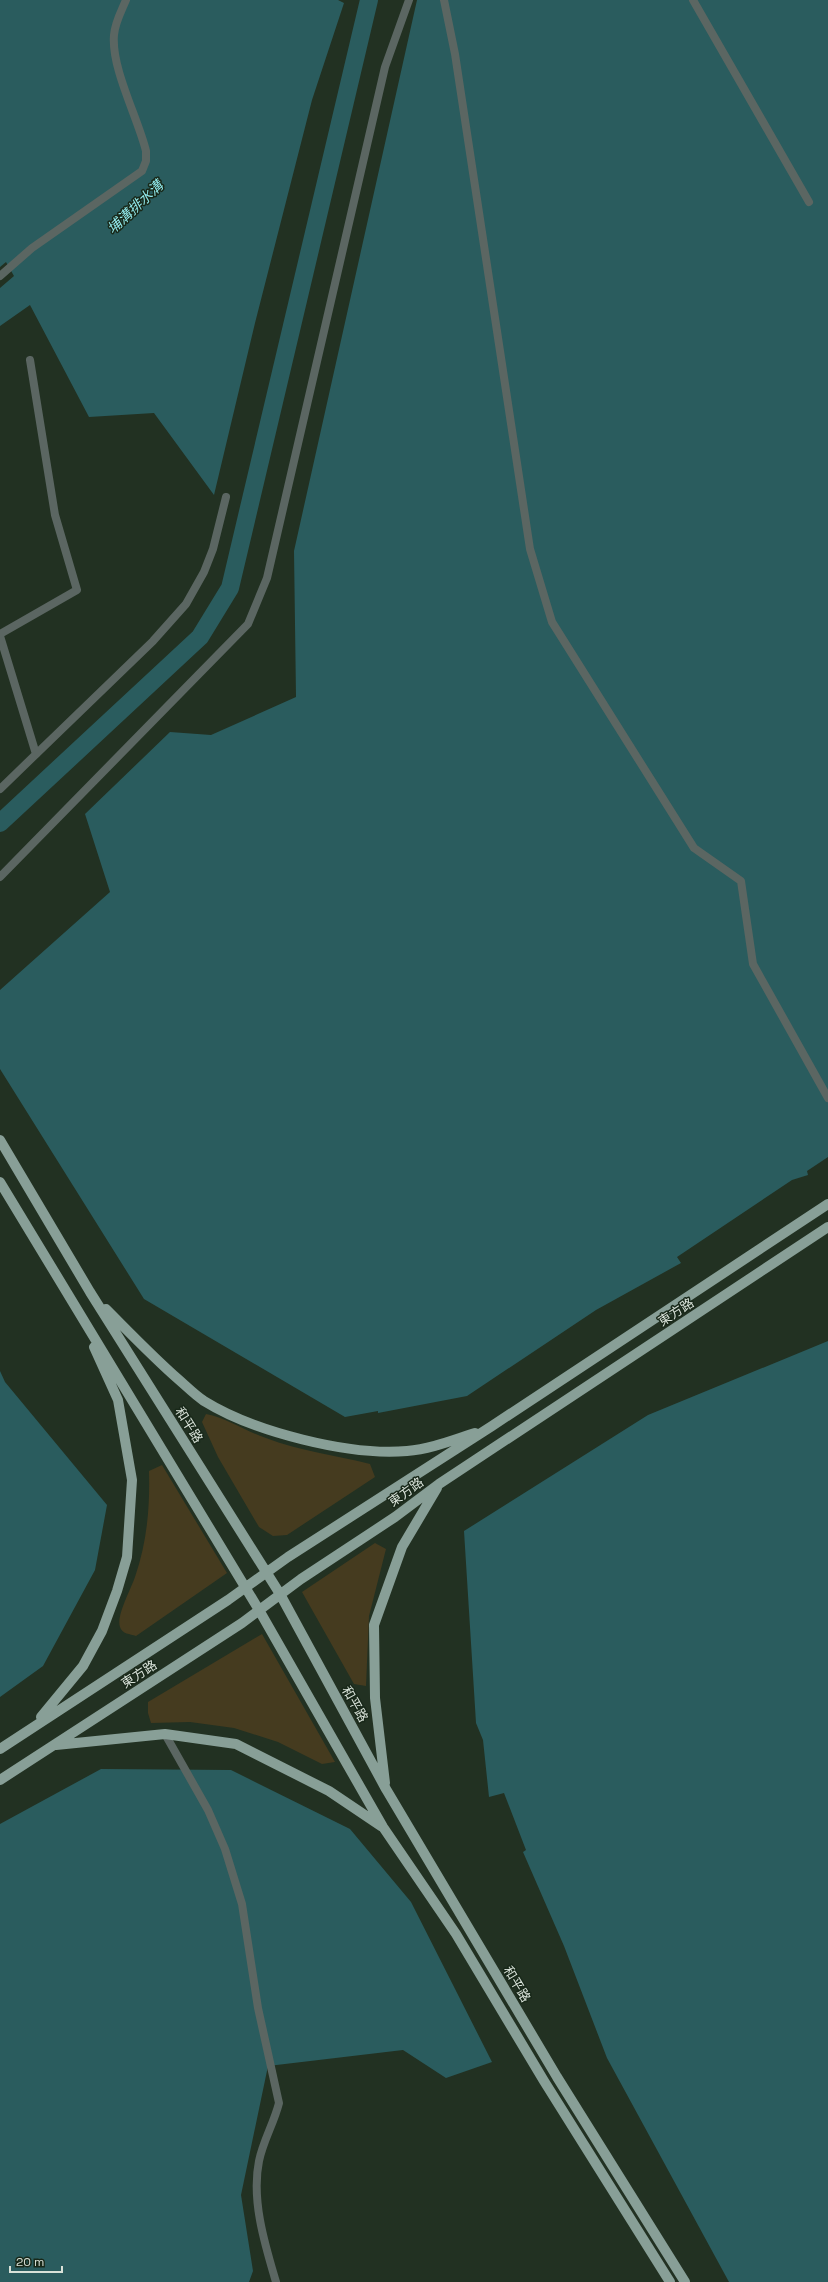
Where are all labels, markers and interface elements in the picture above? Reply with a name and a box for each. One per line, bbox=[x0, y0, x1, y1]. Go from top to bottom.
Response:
water label: 埔溝排水溝 bbox=[103, 175, 168, 237]
street label: 東方路 bbox=[655, 1294, 697, 1330]
street label: 和平路 bbox=[171, 1404, 207, 1446]
street label: 東方路 bbox=[385, 1474, 427, 1510]
street label: 東方路 bbox=[118, 1656, 160, 1692]
street label: 和平路 bbox=[338, 1683, 372, 1725]
street label: 和平路 bbox=[500, 1963, 534, 2005]
scale bar bbox=[10, 2248, 62, 2274]
text: 20 m bbox=[16, 2254, 44, 2270]

